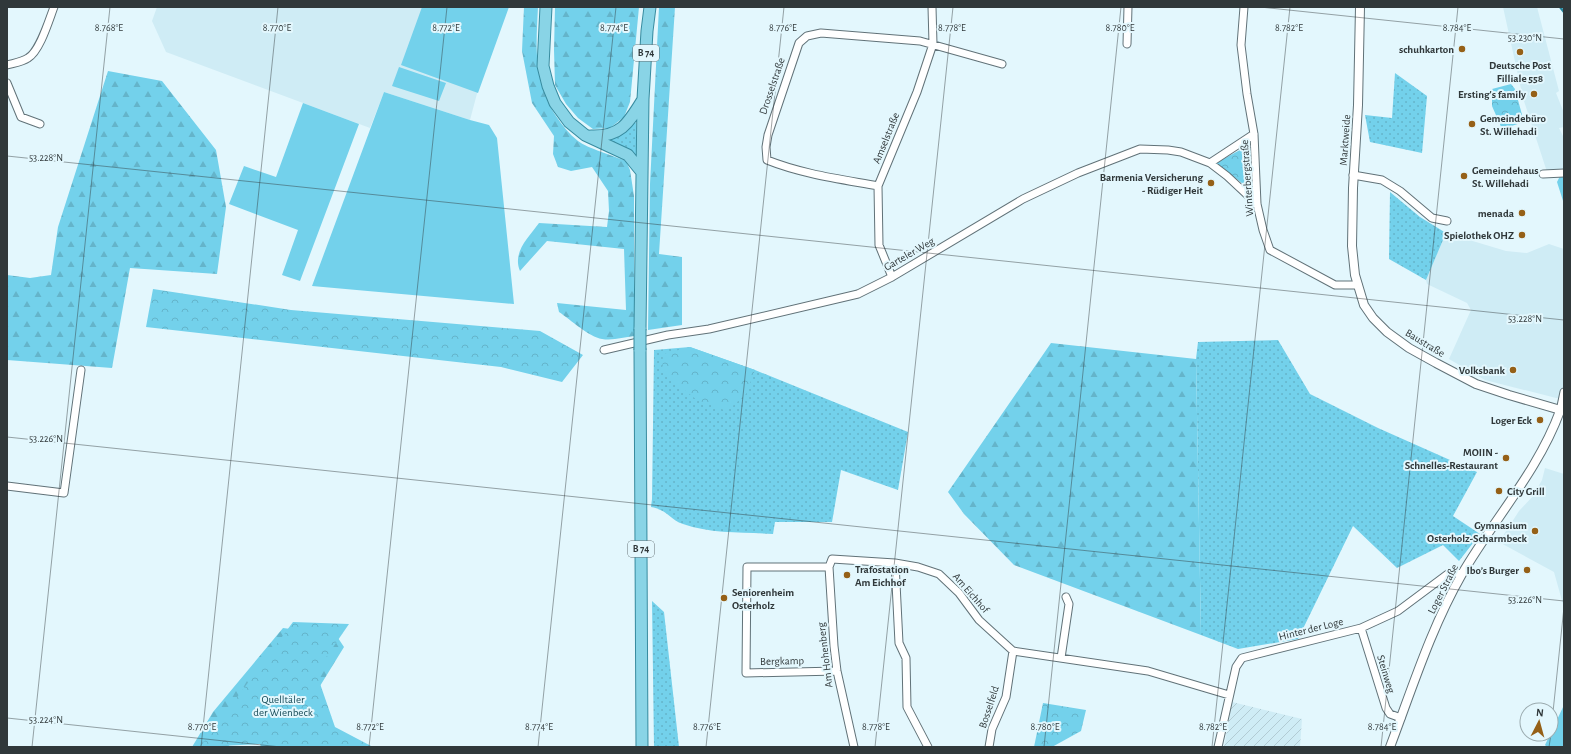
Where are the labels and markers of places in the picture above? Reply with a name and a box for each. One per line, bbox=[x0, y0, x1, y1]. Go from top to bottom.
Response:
place label: schuhkarton bbox=[1399, 44, 1454, 55]
marker: schuhkarton bbox=[1457, 44, 1467, 54]
marker: Deutsche Post Filliale 558 bbox=[1515, 47, 1525, 57]
place label: Deutsche Post Filliale 558 bbox=[1489, 60, 1551, 84]
place label: Ersting's family bbox=[1458, 89, 1526, 100]
marker: Ersting's family bbox=[1529, 89, 1539, 99]
place label: Gemeindebüro St. Willehadi bbox=[1480, 113, 1547, 137]
marker: Gemeindebüro St. Willehadi bbox=[1467, 119, 1477, 129]
place label: Gemeindehaus St. Willehadi bbox=[1472, 165, 1538, 189]
marker: Gemeindehaus St. Willehadi bbox=[1459, 171, 1469, 181]
place label: Barmenia Versicherung - Rüdiger Heit bbox=[1100, 172, 1203, 196]
marker: Barmenia Versicherung - Rüdiger Heit bbox=[1206, 178, 1216, 188]
place label: menada bbox=[1478, 208, 1515, 219]
marker: menada bbox=[1517, 208, 1527, 218]
place label: Spielothek OHZ bbox=[1444, 230, 1514, 241]
marker: Spielothek OHZ bbox=[1517, 230, 1527, 240]
place label: Volksbank bbox=[1459, 365, 1506, 376]
marker: Volksbank bbox=[1508, 365, 1518, 375]
place label: Loger Eck bbox=[1491, 415, 1533, 426]
marker: Loger Eck bbox=[1535, 415, 1545, 425]
place label: MOIIN - Schnelles-Restaurant bbox=[1405, 447, 1499, 471]
marker: MOIIN - Schnelles-Restaurant bbox=[1501, 453, 1511, 463]
marker: City Grill bbox=[1494, 486, 1504, 496]
place label: City Grill bbox=[1507, 486, 1545, 497]
place label: Gymnasium Osterholz-Scharmbeck bbox=[1427, 520, 1528, 544]
marker: Gymnasium Osterholz-Scharmbeck bbox=[1530, 526, 1540, 536]
place label: Trafostation Am Eichhof bbox=[855, 564, 909, 588]
place label: Ibo’s Burger bbox=[1466, 565, 1519, 576]
marker: Ibo’s Burger bbox=[1522, 565, 1532, 575]
marker: Trafostation Am Eichhof bbox=[842, 570, 852, 580]
place label: Seniorenheim Osterholz bbox=[732, 587, 794, 611]
marker: Seniorenheim Osterholz bbox=[719, 593, 729, 603]

